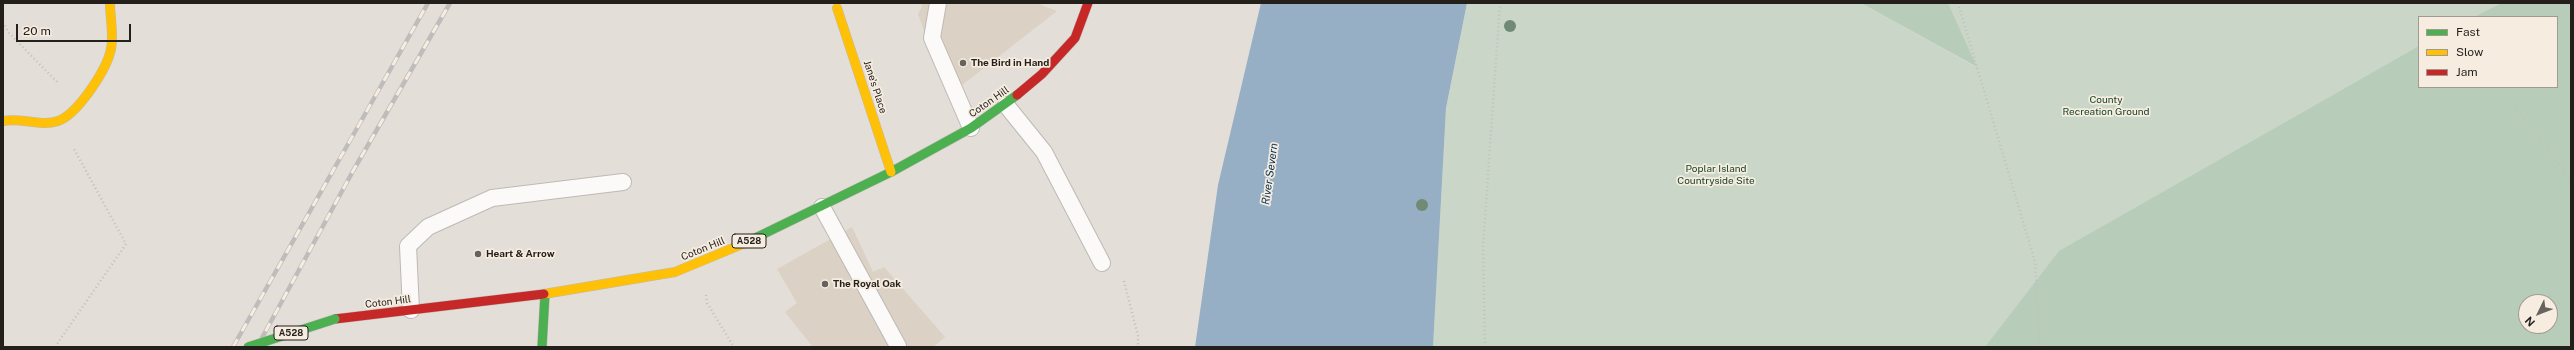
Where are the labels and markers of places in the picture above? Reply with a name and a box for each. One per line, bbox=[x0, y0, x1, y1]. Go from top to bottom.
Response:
place label: The Bird in Hand bbox=[971, 57, 1049, 69]
marker: The Bird in Hand bbox=[958, 58, 968, 68]
place label: Heart & Arrow bbox=[486, 248, 555, 260]
marker: Heart & Arrow bbox=[473, 249, 483, 259]
place label: The Royal Oak bbox=[833, 278, 901, 290]
marker: The Royal Oak bbox=[820, 279, 830, 289]

